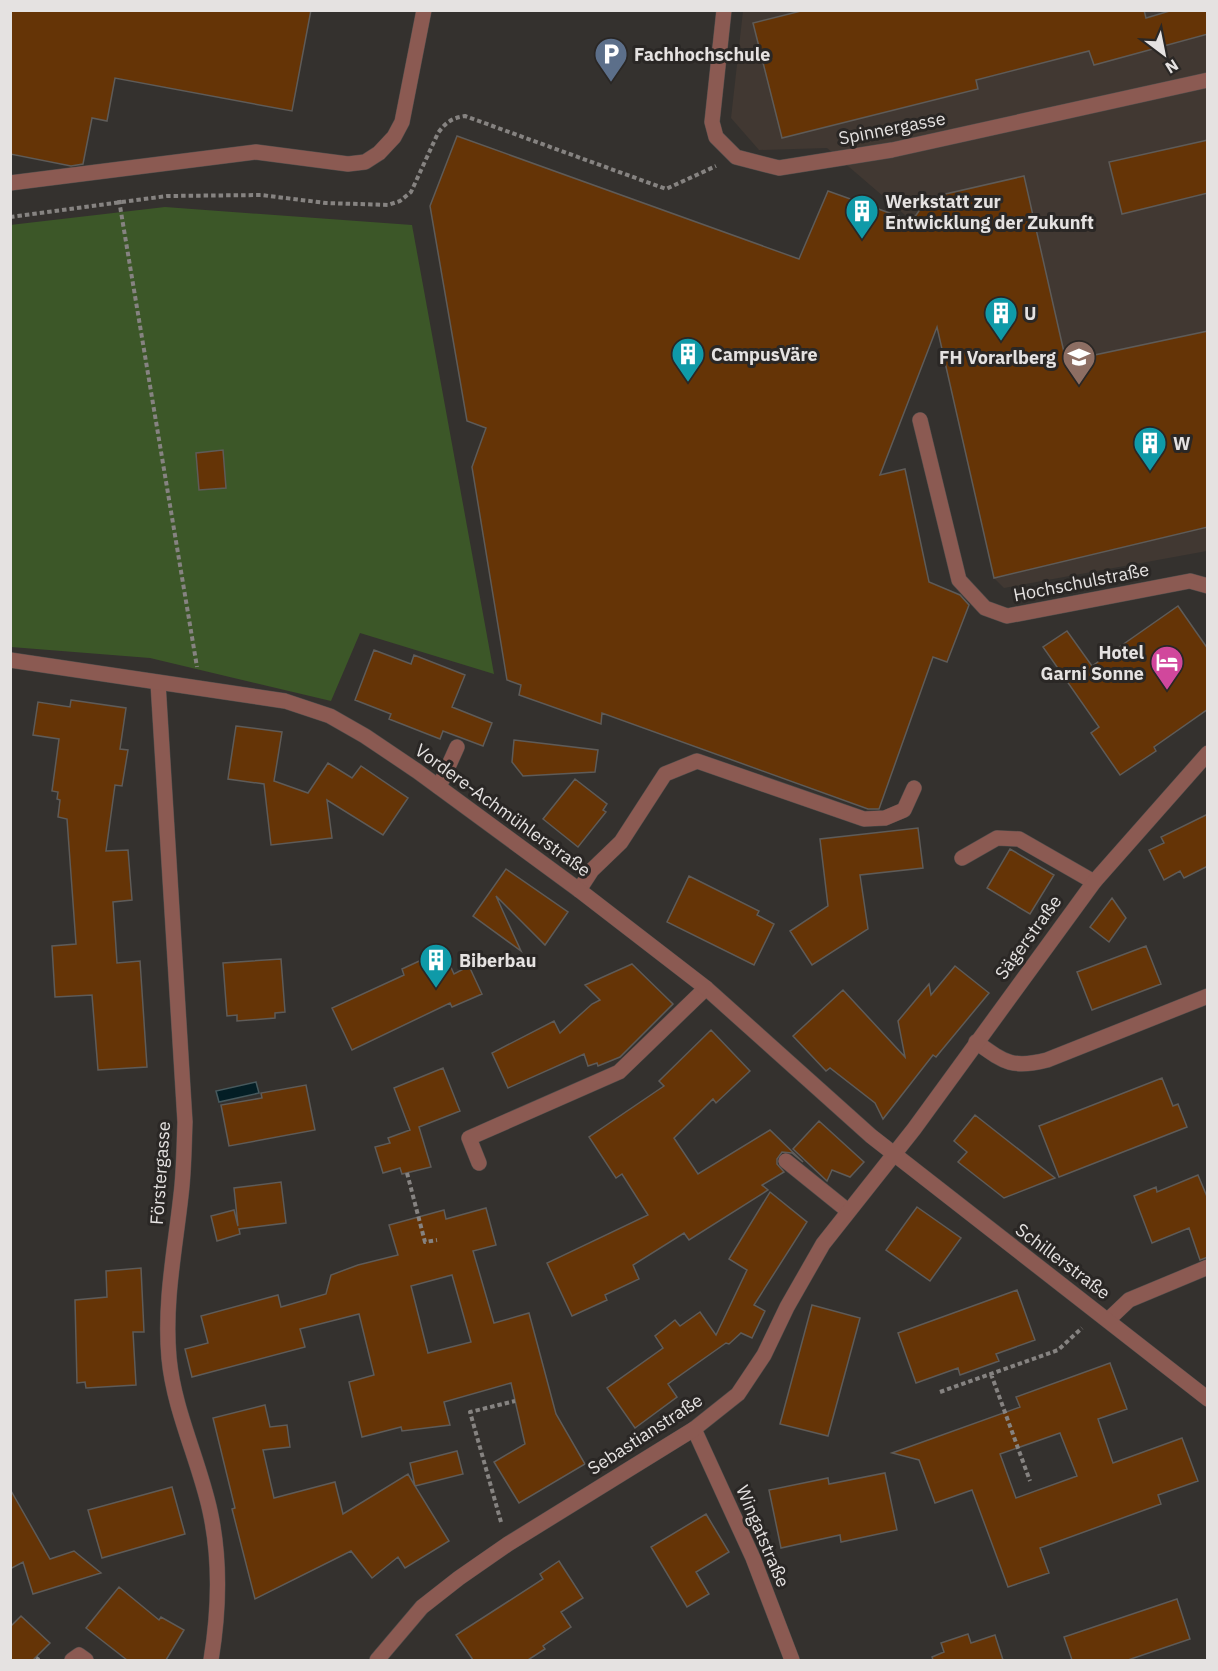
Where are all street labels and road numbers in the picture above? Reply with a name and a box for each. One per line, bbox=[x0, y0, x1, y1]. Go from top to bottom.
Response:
street label: Spinnergasse bbox=[837, 106, 947, 150]
street label: Hochschulstraße bbox=[1011, 558, 1151, 606]
street label: Vordere-Achmühlerstraße bbox=[411, 739, 595, 882]
street label: Sägerstraße bbox=[990, 890, 1066, 984]
street label: Förstergasse bbox=[145, 1120, 175, 1225]
street label: Schillerstraße bbox=[1011, 1218, 1115, 1304]
street label: Sebastianstraße bbox=[583, 1388, 707, 1480]
street label: Wingatstraße bbox=[731, 1481, 795, 1591]

